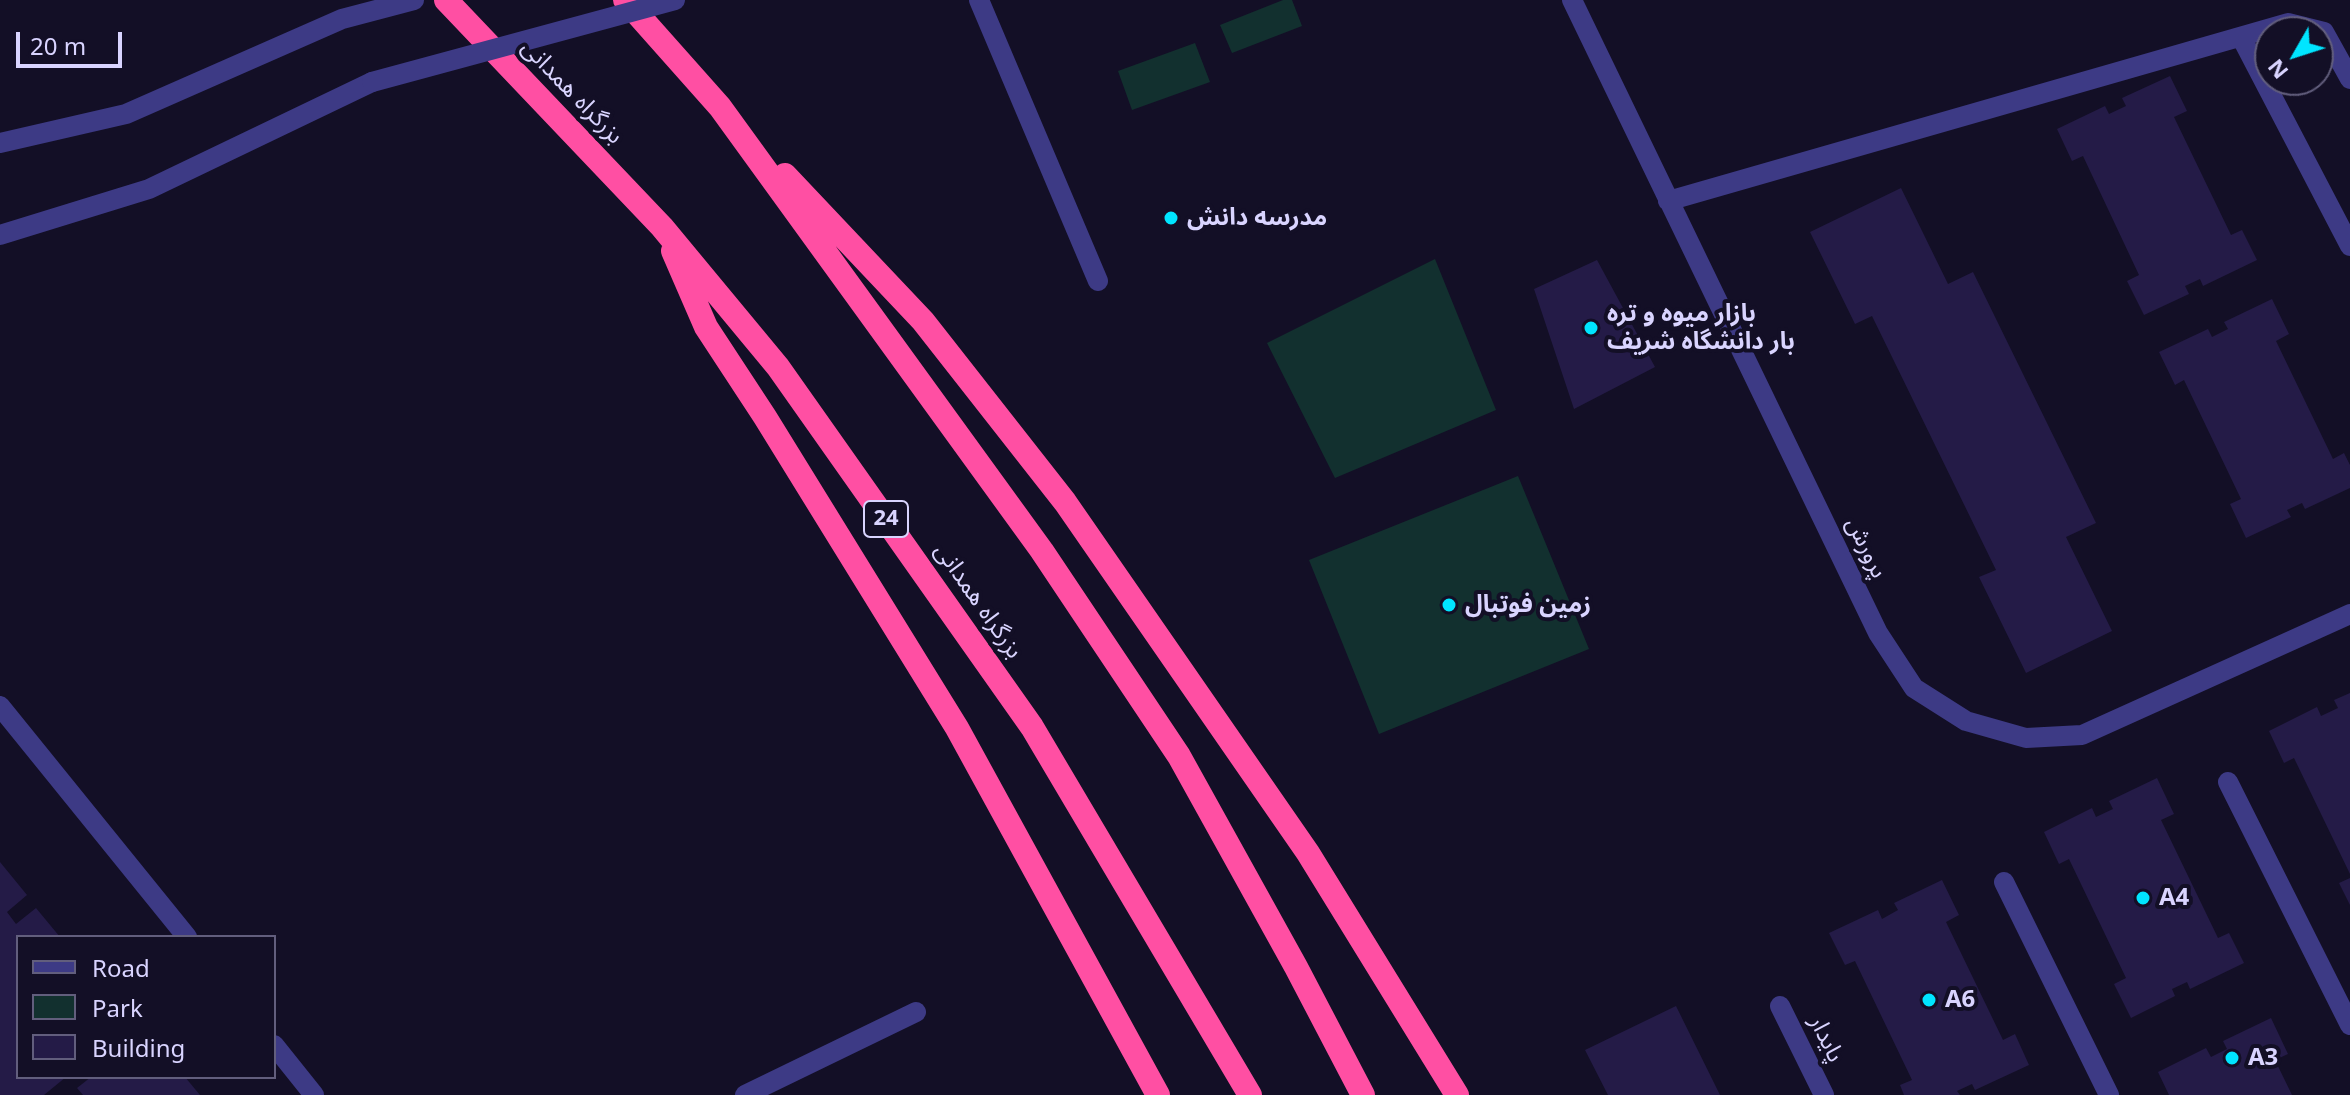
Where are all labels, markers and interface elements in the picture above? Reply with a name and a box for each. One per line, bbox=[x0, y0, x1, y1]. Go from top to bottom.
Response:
scale bar bbox=[20, 16, 126, 66]
north arrow bbox=[2254, 16, 2334, 96]
text: 20 m bbox=[30, 29, 86, 62]
street label: بزرگراه همدانی bbox=[515, 34, 629, 150]
text: N bbox=[2260, 53, 2294, 86]
place label: مدرسه دانش bbox=[1187, 204, 1327, 232]
marker: مدرسه دانش bbox=[1162, 209, 1180, 227]
place label: بازار میوه و تره بار دانشگاه شریف bbox=[1607, 300, 1795, 356]
marker: بازار میوه و تره بار دانشگاه شریف bbox=[1582, 319, 1600, 337]
road number: 24 bbox=[864, 501, 908, 537]
street label: پرورش bbox=[1839, 513, 1893, 583]
street label: بزرگراه همدانی bbox=[928, 538, 1028, 664]
place label: زمین فوتبال bbox=[1465, 591, 1591, 619]
marker: زمین فوتبال bbox=[1440, 596, 1458, 614]
place label: A4 bbox=[2159, 884, 2189, 912]
marker: A4 bbox=[2134, 889, 2152, 907]
legend bbox=[16, 935, 276, 1079]
text: Road bbox=[92, 951, 150, 984]
place label: A6 bbox=[1945, 986, 1975, 1014]
text: Park bbox=[92, 991, 143, 1024]
marker: A6 bbox=[1920, 991, 1938, 1009]
street label: پایدار bbox=[1802, 1011, 1850, 1067]
text: Building bbox=[92, 1031, 185, 1064]
place label: A3 bbox=[2248, 1044, 2278, 1072]
marker: A3 bbox=[2223, 1049, 2241, 1067]

